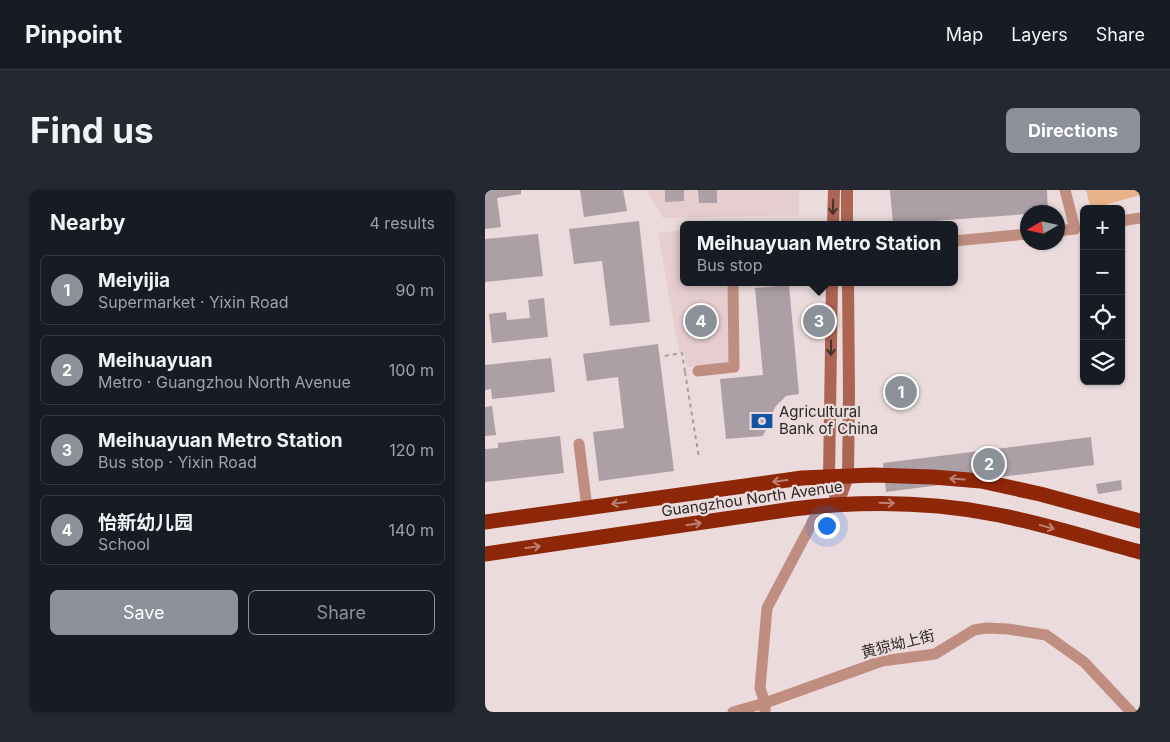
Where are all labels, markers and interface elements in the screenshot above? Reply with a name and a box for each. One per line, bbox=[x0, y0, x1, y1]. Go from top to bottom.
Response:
text: Pinpoint bbox=[25, 20, 122, 49]
text: Map bbox=[946, 24, 983, 45]
text: Layers bbox=[1011, 24, 1068, 45]
text: Share bbox=[1096, 24, 1145, 45]
button: Directions bbox=[1006, 108, 1140, 153]
text: Find us bbox=[30, 109, 154, 151]
one-way arrow bbox=[828, 199, 838, 215]
north arrow bbox=[1020, 205, 1065, 250]
map controls bbox=[1080, 205, 1125, 385]
button: + bbox=[1080, 205, 1125, 250]
text: Nearby bbox=[50, 210, 125, 235]
text: 4 results bbox=[370, 213, 435, 233]
popup bbox=[680, 221, 958, 286]
text: Meihuayuan Metro Station bbox=[697, 232, 941, 255]
button: − bbox=[1080, 250, 1125, 295]
text: Bus stop bbox=[697, 255, 762, 275]
text: Meiyijia bbox=[98, 269, 170, 292]
text: 1 bbox=[64, 280, 70, 300]
text: 90 m bbox=[395, 280, 434, 300]
text: Supermarket · Yixin Road bbox=[98, 292, 288, 312]
button: locate bbox=[1080, 295, 1125, 340]
pin: 4 bbox=[685, 302, 717, 340]
pin: 3 bbox=[803, 302, 835, 340]
one-way arrow bbox=[826, 340, 835, 356]
button: layers bbox=[1080, 340, 1125, 385]
text: Meihuayuan bbox=[98, 349, 213, 372]
text: 2 bbox=[62, 360, 72, 380]
text: 100 m bbox=[389, 360, 434, 380]
text: Metro · Guangzhou North Avenue bbox=[98, 372, 351, 392]
pin: 1 bbox=[885, 373, 917, 411]
place label: Agricultural Bank of China bbox=[779, 402, 878, 438]
bank icon: Agricultural Bank of China bbox=[749, 408, 775, 434]
text: Meihuayuan Metro Station bbox=[98, 429, 343, 452]
text: 3 bbox=[62, 440, 72, 460]
text: 120 m bbox=[389, 440, 434, 460]
pin: 2 bbox=[973, 445, 1005, 483]
text: Bus stop · Yixin Road bbox=[98, 452, 257, 472]
one-way arrow bbox=[950, 474, 966, 483]
street label: Guangzhou North Avenue bbox=[660, 476, 844, 521]
one-way arrow bbox=[772, 476, 788, 486]
one-way arrow bbox=[612, 498, 628, 508]
one-way arrow bbox=[878, 498, 895, 508]
text: 怡新幼儿园 bbox=[98, 511, 193, 534]
your location bbox=[814, 513, 840, 539]
one-way arrow bbox=[686, 519, 702, 529]
text: 4 bbox=[62, 520, 72, 540]
text: 140 m bbox=[389, 520, 434, 540]
one-way arrow bbox=[1039, 523, 1055, 532]
text: School bbox=[98, 534, 150, 554]
one-way arrow bbox=[525, 542, 541, 552]
button: Save bbox=[50, 590, 238, 635]
button: Share bbox=[248, 590, 435, 635]
street label: 黄猄坳上街 bbox=[859, 625, 937, 662]

